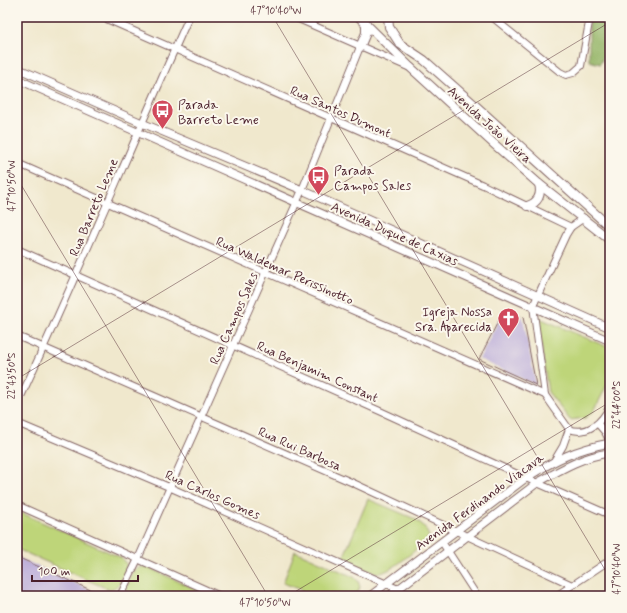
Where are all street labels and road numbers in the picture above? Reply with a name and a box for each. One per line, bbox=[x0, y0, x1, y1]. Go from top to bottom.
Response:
street label: Rua Santos Dumont bbox=[287, 82, 394, 142]
street label: Avenida João Vieira bbox=[443, 83, 535, 168]
street label: Rua Barreto Leme bbox=[66, 156, 123, 259]
street label: Avenida Duque de Caxias bbox=[328, 199, 461, 270]
street label: Rua Waldemar Perissinotto bbox=[213, 233, 356, 310]
street label: Rua Campos Sales bbox=[206, 269, 262, 368]
street label: Rua Benjamim Constant bbox=[254, 338, 381, 407]
street label: Rua Rui Barbosa bbox=[255, 423, 344, 475]
street label: Avenida Ferdinando Viacava bbox=[412, 450, 548, 555]
street label: Rua Carlos Gomes bbox=[162, 467, 263, 524]

